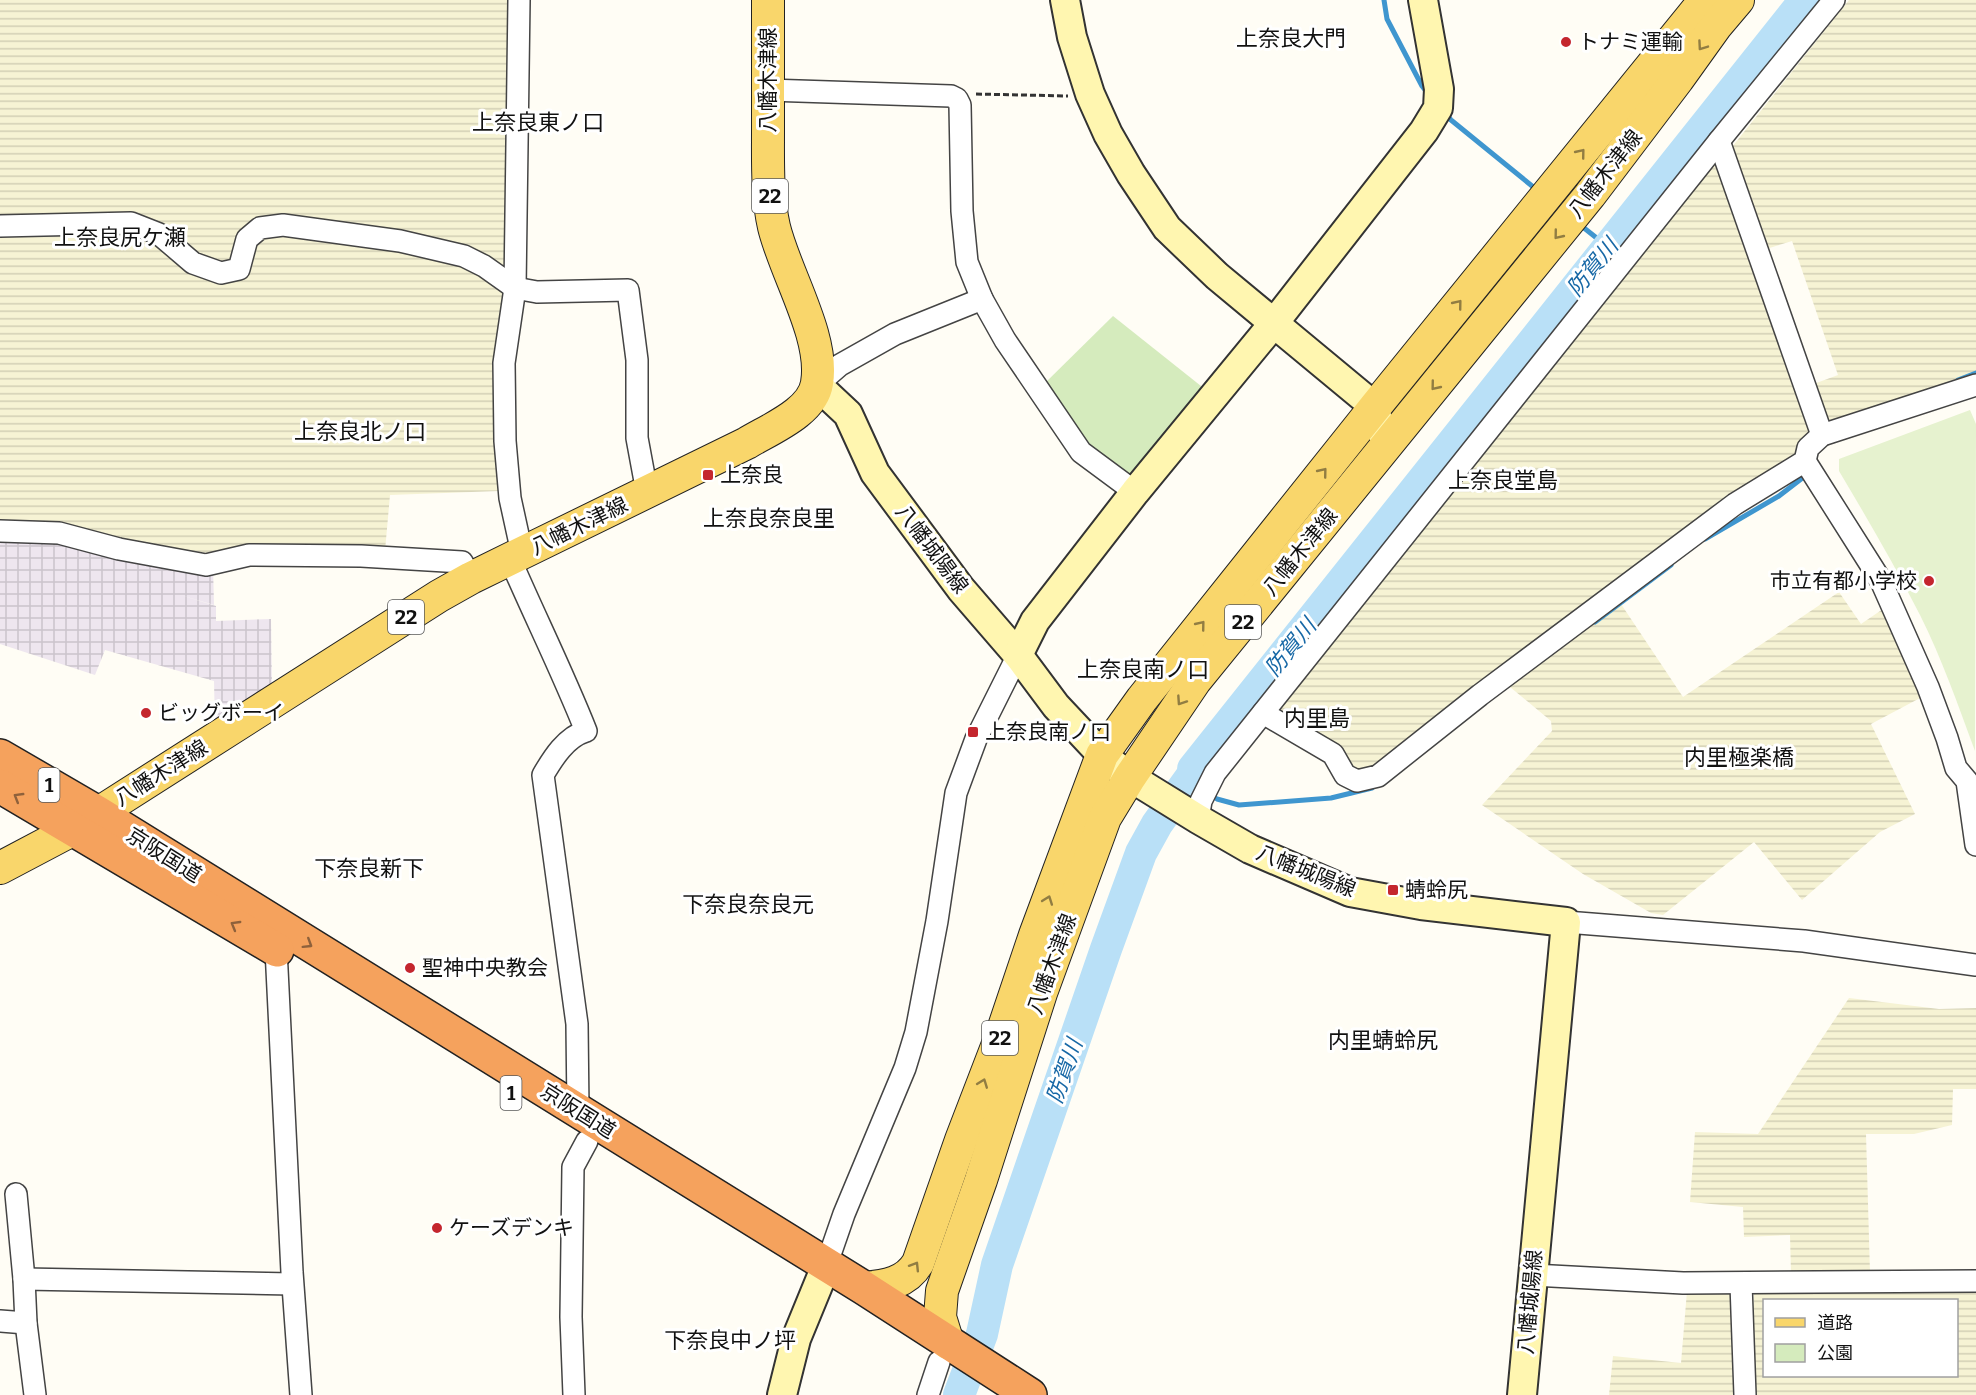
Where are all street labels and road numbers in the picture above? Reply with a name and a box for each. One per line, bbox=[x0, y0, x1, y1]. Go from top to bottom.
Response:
street label: 八幡木津線 bbox=[755, 28, 781, 133]
street label: 八幡木津線 bbox=[1562, 125, 1648, 223]
road number: 22 bbox=[752, 179, 788, 213]
street label: 八幡木津線 bbox=[526, 491, 632, 561]
street label: 八幡城陽線 bbox=[890, 499, 974, 599]
street label: 八幡木津線 bbox=[1257, 503, 1343, 601]
road number: 22 bbox=[388, 600, 424, 634]
road number: 22 bbox=[1225, 605, 1261, 639]
street label: 八幡木津線 bbox=[110, 734, 212, 812]
road number: 1 bbox=[38, 768, 60, 802]
street label: 京阪国道 bbox=[121, 822, 207, 888]
street label: 八幡城陽線 bbox=[1252, 839, 1360, 903]
street label: 八幡木津線 bbox=[1022, 910, 1082, 1018]
road number: 22 bbox=[982, 1021, 1018, 1055]
road number: 1 bbox=[500, 1076, 522, 1110]
street label: 京阪国道 bbox=[535, 1078, 621, 1144]
street label: 八幡城陽線 bbox=[1512, 1249, 1548, 1355]

